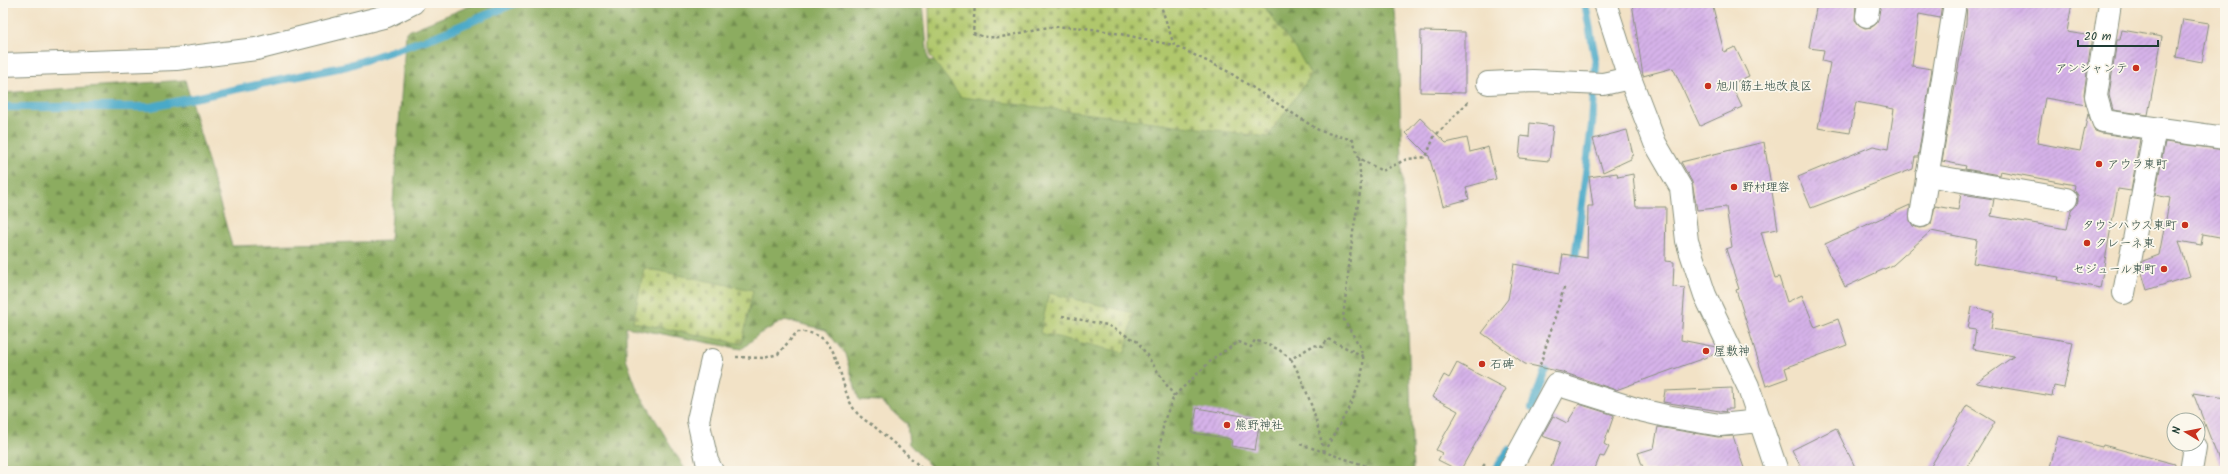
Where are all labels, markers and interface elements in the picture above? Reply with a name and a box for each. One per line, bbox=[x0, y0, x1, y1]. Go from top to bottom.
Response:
scale bar bbox=[2078, 22, 2158, 48]
text: 20 m bbox=[2084, 27, 2112, 46]
place label: アンシャンテ bbox=[2055, 59, 2128, 78]
marker: アンシャンテ bbox=[2131, 63, 2141, 73]
place label: 旭川筋土地改良区 bbox=[1716, 77, 1812, 96]
marker: 旭川筋土地改良区 bbox=[1703, 81, 1713, 91]
place label: アウラ東町 bbox=[2107, 155, 2167, 174]
marker: アウラ東町 bbox=[2094, 159, 2104, 169]
place label: 野村理容 bbox=[1742, 178, 1790, 197]
marker: 野村理容 bbox=[1729, 182, 1739, 192]
place label: タウンハウス東町 bbox=[2082, 216, 2177, 235]
marker: タウンハウス東町 bbox=[2180, 220, 2190, 230]
place label: クレーネ東 bbox=[2095, 234, 2155, 253]
marker: クレーネ東 bbox=[2082, 238, 2092, 248]
place label: セジュール東町 bbox=[2073, 260, 2156, 279]
marker: セジュール東町 bbox=[2159, 264, 2169, 274]
place label: 屋敷神 bbox=[1714, 342, 1750, 361]
marker: 屋敷神 bbox=[1701, 346, 1711, 356]
place label: 石碑 bbox=[1490, 355, 1514, 374]
marker: 石碑 bbox=[1477, 359, 1487, 369]
north arrow bbox=[2166, 412, 2206, 452]
place label: 熊野神社 bbox=[1235, 416, 1283, 435]
marker: 熊野神社 bbox=[1222, 420, 1232, 430]
text: N bbox=[2168, 425, 2187, 435]

